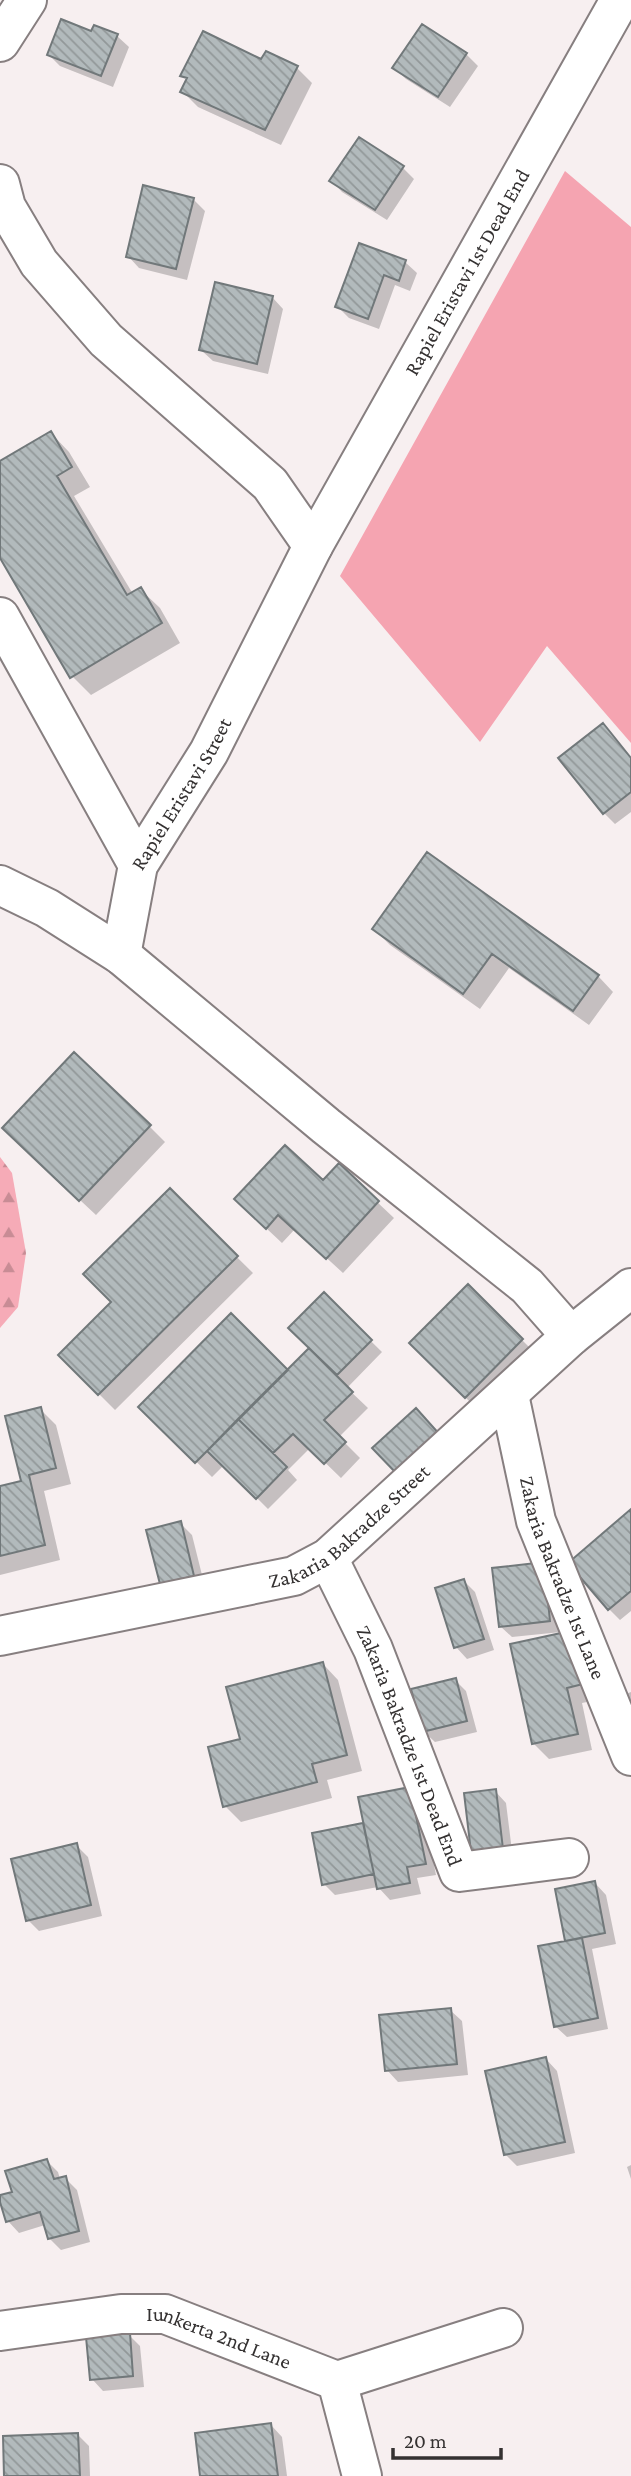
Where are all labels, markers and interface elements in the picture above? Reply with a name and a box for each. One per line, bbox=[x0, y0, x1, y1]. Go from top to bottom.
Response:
street label: Rapiel Eristavi 1st Dead End bbox=[400, 165, 534, 379]
street label: Rapiel Eristavi Street bbox=[126, 713, 237, 874]
street label: Zakaria Bakradze Street bbox=[266, 1459, 435, 1593]
street label: Zakaria Bakradze 1st Lane bbox=[515, 1474, 611, 1683]
street label: Zakaria Bakradze 1st Dead End bbox=[351, 1622, 467, 1869]
street label: Iunkerta 2nd Lane bbox=[146, 2302, 294, 2374]
scale bar bbox=[393, 2416, 502, 2460]
text: 20 m bbox=[404, 2429, 447, 2453]

